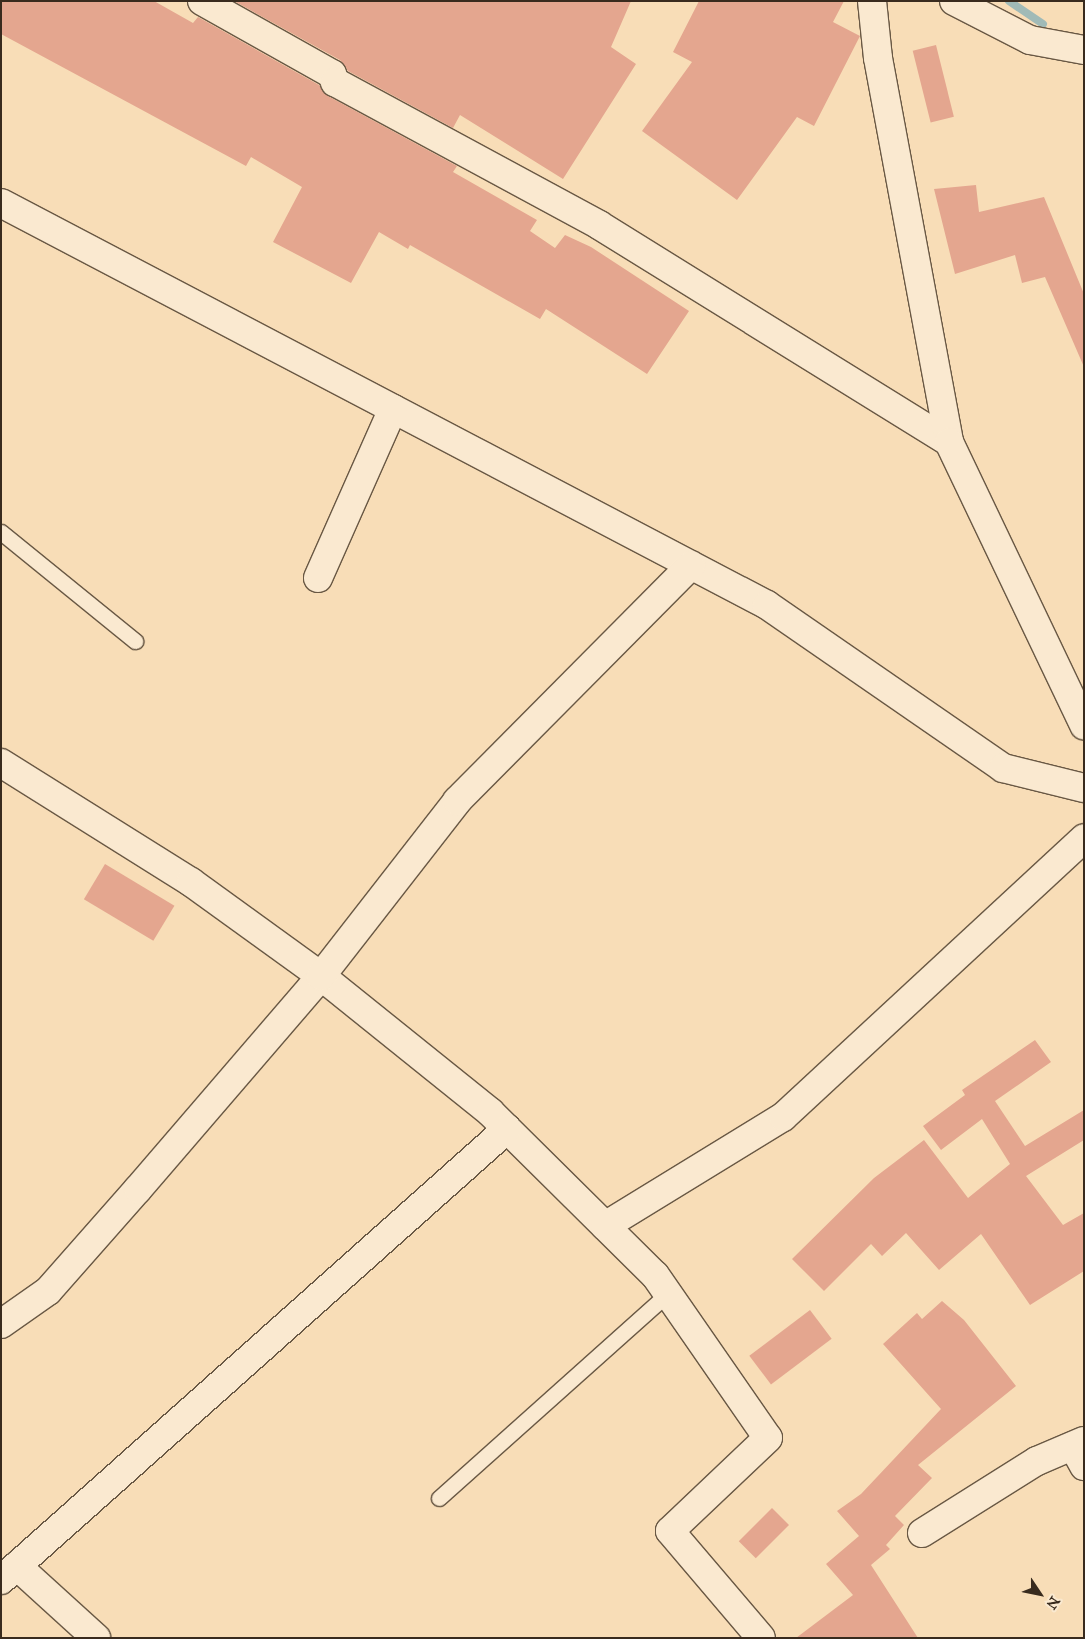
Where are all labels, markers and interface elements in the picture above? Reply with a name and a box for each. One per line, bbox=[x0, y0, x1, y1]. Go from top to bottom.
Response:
north arrow bbox=[1015, 1569, 1065, 1619]
text: N bbox=[1042, 1593, 1063, 1612]

